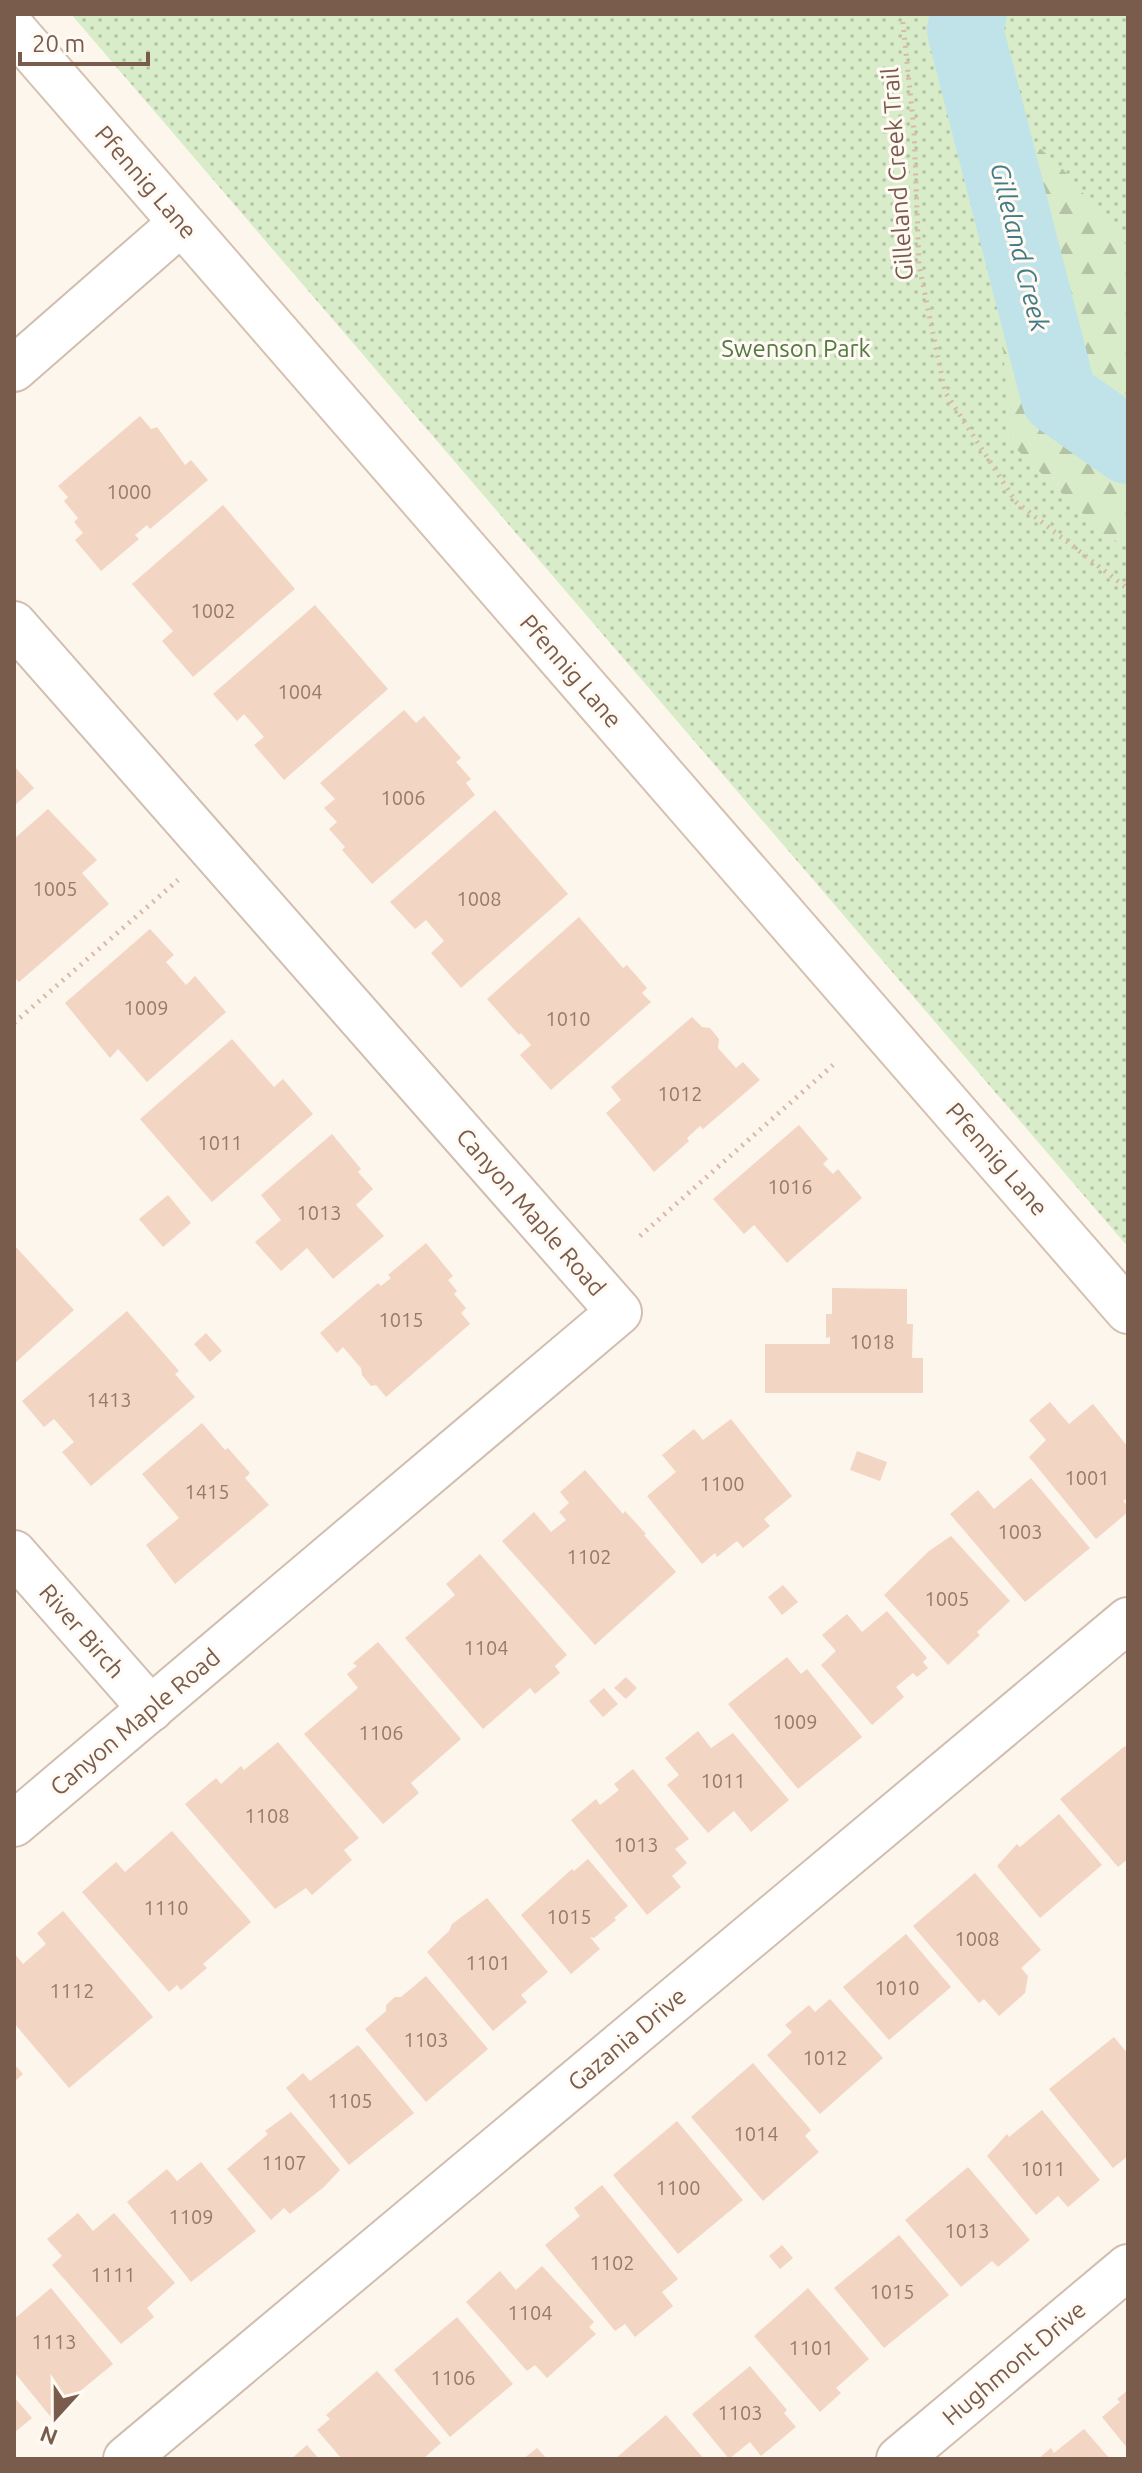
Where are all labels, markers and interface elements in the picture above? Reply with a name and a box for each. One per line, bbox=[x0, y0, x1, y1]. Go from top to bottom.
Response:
scale bar bbox=[20, 16, 148, 66]
text: 20 m bbox=[32, 30, 85, 57]
street label: Gilleland Creek Trail bbox=[876, 67, 918, 281]
street label: Pfennig Lane bbox=[90, 120, 202, 244]
water label: Gilleland Creek bbox=[985, 160, 1055, 335]
park label: Swenson Park bbox=[721, 335, 871, 362]
house number: 1000 bbox=[106, 480, 152, 503]
house number: 1002 bbox=[190, 599, 236, 622]
street label: Pfennig Lane bbox=[515, 609, 627, 733]
house number: 1004 bbox=[277, 680, 323, 703]
house number: 1006 bbox=[380, 786, 426, 809]
house number: 1005 bbox=[32, 877, 78, 900]
house number: 1008 bbox=[456, 887, 502, 910]
house number: 1009 bbox=[123, 996, 169, 1019]
house number: 1010 bbox=[545, 1007, 591, 1030]
house number: 1012 bbox=[657, 1082, 703, 1105]
street label: Pfennig Lane bbox=[941, 1097, 1053, 1221]
street label: Canyon Maple Road bbox=[451, 1123, 611, 1301]
house number: 1011 bbox=[197, 1131, 243, 1154]
house number: 1016 bbox=[767, 1175, 813, 1198]
house number: 1013 bbox=[296, 1201, 342, 1224]
house number: 1015 bbox=[378, 1308, 424, 1331]
house number: 1018 bbox=[849, 1330, 895, 1353]
house number: 1413 bbox=[86, 1388, 132, 1411]
house number: 1001 bbox=[1064, 1466, 1110, 1489]
house number: 1100 bbox=[699, 1472, 745, 1495]
house number: 1415 bbox=[184, 1480, 230, 1503]
house number: 1003 bbox=[997, 1520, 1043, 1543]
house number: 1102 bbox=[566, 1545, 612, 1568]
street label: River Birch bbox=[34, 1579, 130, 1683]
house number: 1005 bbox=[924, 1587, 970, 1610]
house number: 1104 bbox=[463, 1636, 509, 1659]
street label: Canyon Maple Road bbox=[45, 1643, 225, 1801]
house number: 1009 bbox=[772, 1710, 818, 1733]
house number: 1106 bbox=[358, 1721, 404, 1744]
house number: 1011 bbox=[700, 1769, 746, 1792]
house number: 1108 bbox=[244, 1804, 290, 1827]
house number: 1013 bbox=[613, 1833, 659, 1856]
house number: 1110 bbox=[143, 1896, 189, 1919]
house number: 1015 bbox=[546, 1905, 592, 1928]
house number: 1008 bbox=[954, 1927, 1000, 1950]
house number: 1101 bbox=[465, 1951, 511, 1974]
house number: 1010 bbox=[874, 1976, 920, 1999]
house number: 1112 bbox=[49, 1979, 95, 2002]
street label: Gazania Drive bbox=[563, 1982, 691, 2096]
house number: 1103 bbox=[403, 2028, 449, 2051]
house number: 1012 bbox=[802, 2046, 848, 2069]
house number: 1105 bbox=[327, 2089, 373, 2112]
house number: 1014 bbox=[733, 2122, 779, 2145]
house number: 1107 bbox=[261, 2151, 307, 2174]
house number: 1011 bbox=[1020, 2157, 1066, 2180]
house number: 1100 bbox=[655, 2176, 701, 2199]
house number: 1109 bbox=[168, 2205, 214, 2228]
house number: 1013 bbox=[944, 2219, 990, 2242]
house number: 1102 bbox=[589, 2251, 635, 2274]
house number: 1111 bbox=[90, 2263, 136, 2286]
house number: 1015 bbox=[869, 2280, 915, 2303]
street label: Hughmont Drive bbox=[937, 2295, 1091, 2431]
house number: 1104 bbox=[507, 2301, 553, 2324]
house number: 1113 bbox=[31, 2330, 77, 2353]
house number: 1101 bbox=[788, 2336, 834, 2359]
house number: 1106 bbox=[430, 2366, 476, 2389]
north arrow bbox=[16, 2377, 96, 2457]
house number: 1103 bbox=[717, 2401, 763, 2424]
text: N bbox=[37, 2422, 61, 2451]

